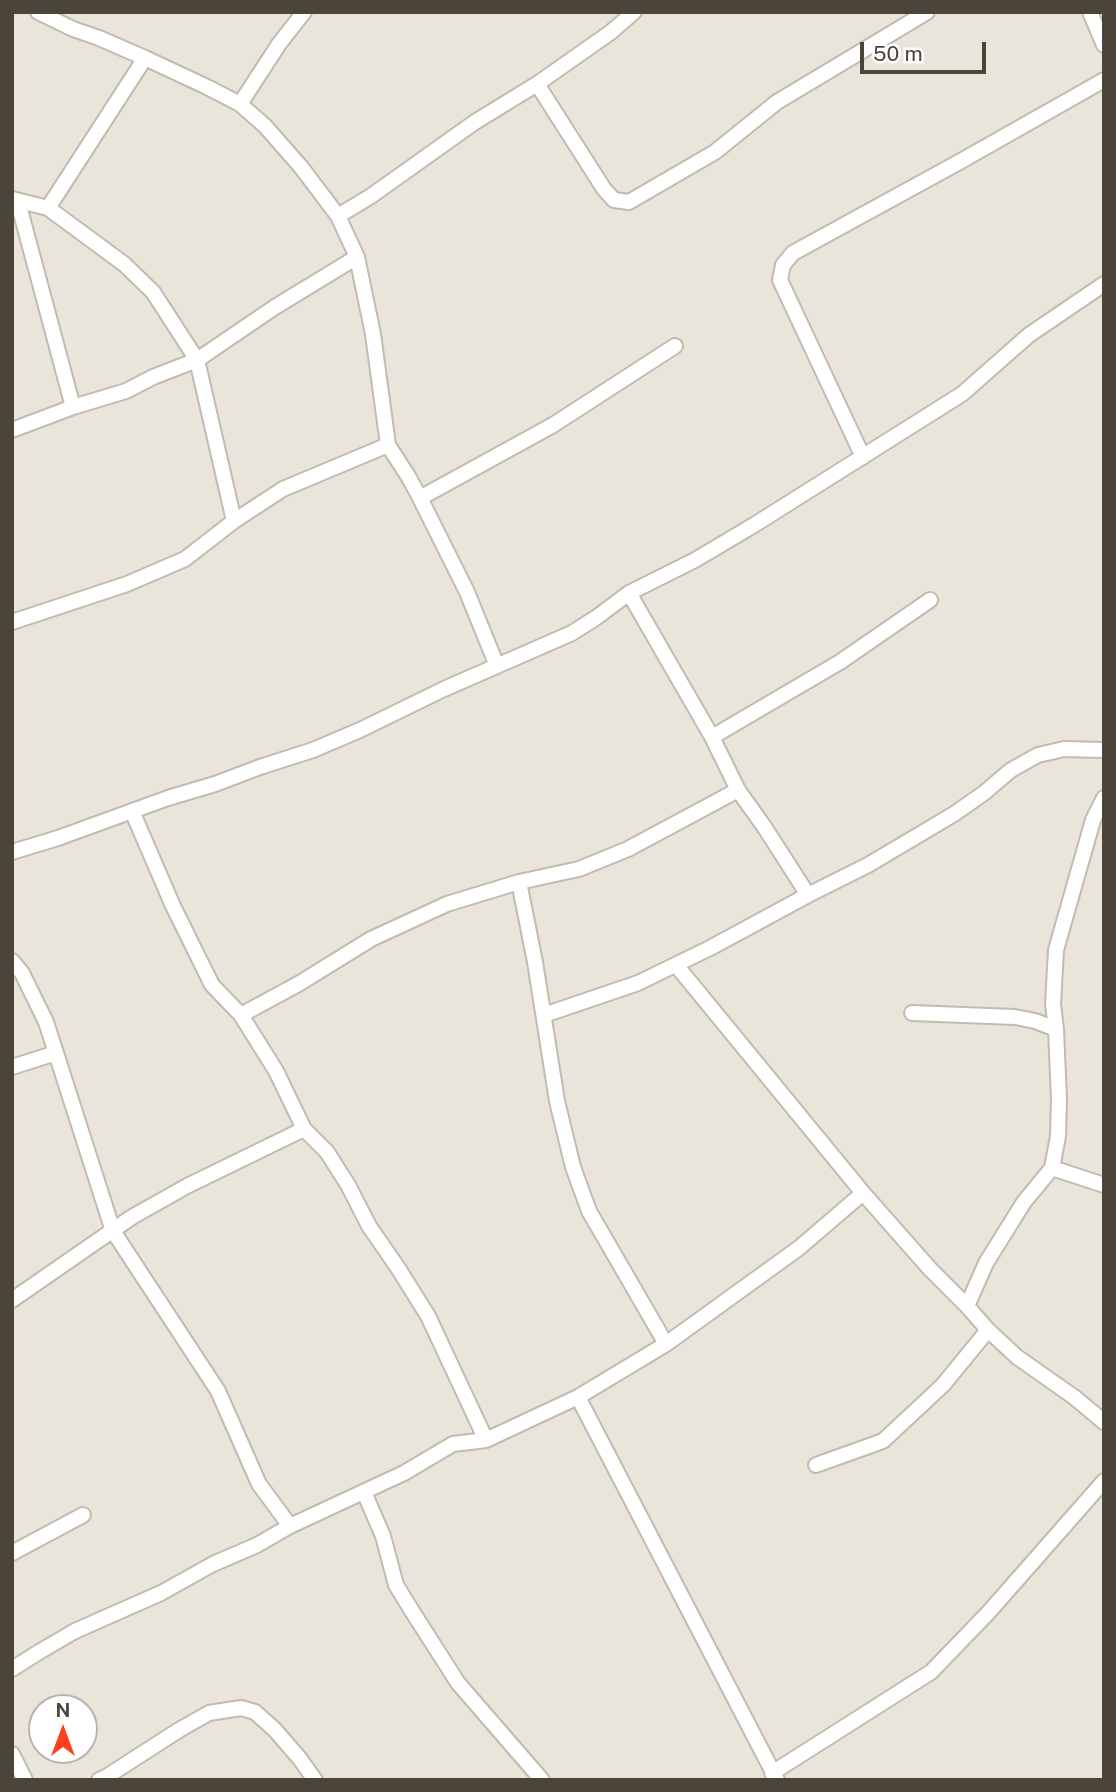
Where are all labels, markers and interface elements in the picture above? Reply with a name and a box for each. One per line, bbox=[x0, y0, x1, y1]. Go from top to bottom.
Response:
scale bar bbox=[864, 28, 990, 72]
text: 50 m bbox=[873, 41, 923, 66]
north arrow bbox=[28, 1694, 98, 1764]
text: N bbox=[56, 1699, 70, 1721]

